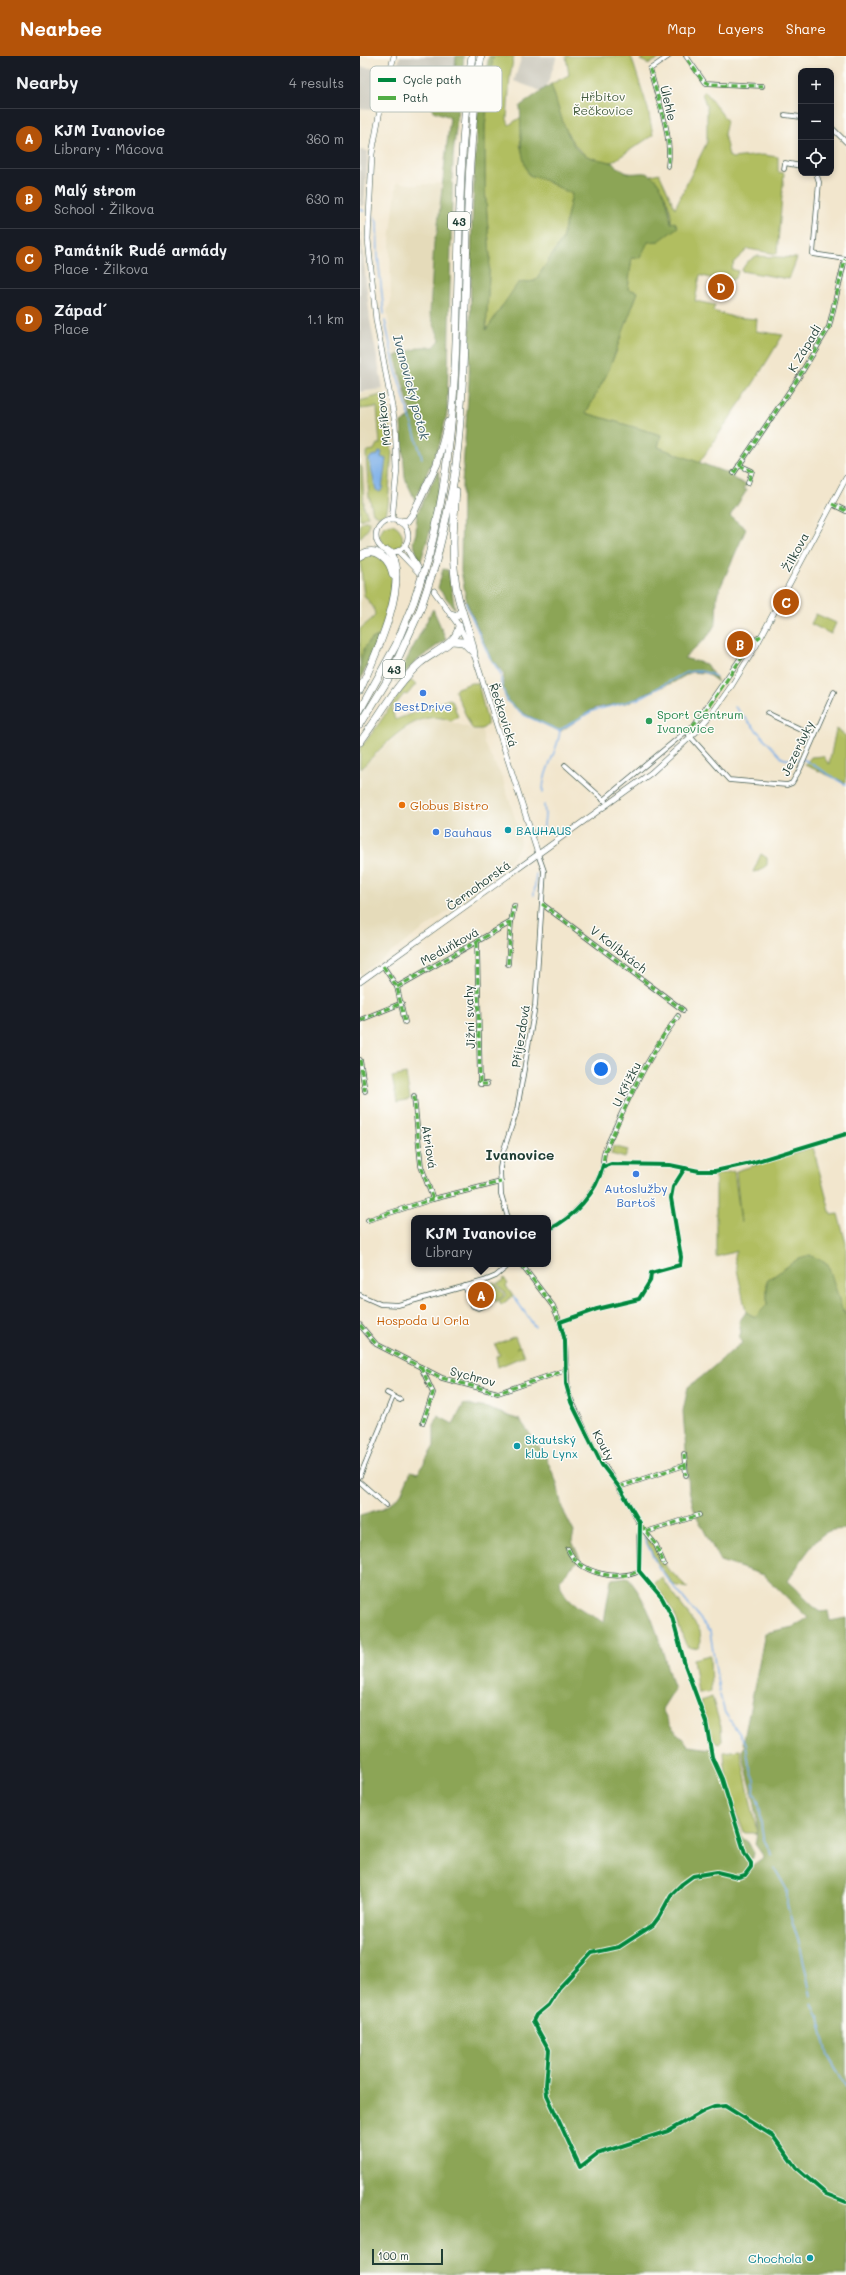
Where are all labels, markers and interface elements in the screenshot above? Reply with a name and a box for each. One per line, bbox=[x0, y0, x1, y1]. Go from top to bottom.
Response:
text: Nearbee bbox=[20, 16, 102, 41]
text: Map bbox=[667, 19, 696, 38]
text: Layers bbox=[718, 19, 764, 38]
text: Share bbox=[786, 19, 826, 38]
legend bbox=[370, 66, 502, 112]
map controls bbox=[798, 68, 834, 176]
button: + bbox=[798, 68, 834, 104]
text: Nearby bbox=[16, 71, 78, 93]
text: Cycle path bbox=[403, 72, 461, 87]
text: 4 results bbox=[289, 74, 344, 91]
street label: Úlehle bbox=[657, 84, 681, 122]
park label: Hřbitov Řečkovice bbox=[573, 88, 633, 118]
text: Path bbox=[403, 90, 428, 105]
button: − bbox=[798, 104, 834, 140]
text: KJM Ivanovice bbox=[54, 120, 165, 140]
text: A bbox=[24, 130, 34, 147]
text: 360 m bbox=[306, 130, 344, 147]
text: Library · Mácova bbox=[54, 140, 164, 157]
button: locate bbox=[798, 140, 834, 176]
text: Malý strom bbox=[54, 180, 136, 200]
text: B bbox=[25, 190, 33, 207]
text: 630 m bbox=[306, 190, 344, 207]
text: School · Žilkova bbox=[54, 200, 155, 217]
road number: 43 bbox=[448, 212, 470, 230]
text: Památník Rudé armády bbox=[54, 240, 227, 260]
text: C bbox=[24, 250, 34, 267]
text: 710 m bbox=[308, 250, 344, 267]
text: Place · Žilkova bbox=[54, 260, 149, 277]
pin: D bbox=[708, 272, 734, 302]
text: Západ´ bbox=[54, 300, 108, 320]
text: D bbox=[24, 310, 34, 327]
text: 1.1 km bbox=[307, 310, 344, 327]
text: Place bbox=[54, 320, 89, 337]
street label: K Západi bbox=[784, 321, 824, 375]
water label: Ivanovický potok bbox=[390, 333, 434, 442]
street label: Maříkova bbox=[372, 391, 394, 447]
street label: Žilkova bbox=[778, 530, 812, 574]
pin: C bbox=[773, 587, 799, 617]
pin: B bbox=[727, 629, 753, 659]
road number: 43 bbox=[383, 660, 405, 678]
street label: Řečkovická bbox=[486, 681, 522, 749]
marker: BestDrive bbox=[418, 688, 428, 698]
place label: BestDrive bbox=[394, 698, 452, 714]
place label: Sport Centrum Ivanovice bbox=[657, 706, 744, 736]
marker: Sport Centrum Ivanovice bbox=[644, 716, 654, 726]
street label: Jezerůvky bbox=[777, 718, 817, 778]
place label: Globus Bistro bbox=[410, 797, 488, 813]
marker: Globus Bistro bbox=[397, 800, 407, 810]
place label: BAUHAUS bbox=[516, 822, 572, 838]
place label: Bauhaus bbox=[444, 824, 492, 840]
marker: BAUHAUS bbox=[503, 825, 513, 835]
marker: Bauhaus bbox=[431, 827, 441, 837]
street label: Černohorská bbox=[443, 856, 513, 914]
street label: V Kolíbkách bbox=[587, 922, 651, 976]
street label: Meduňková bbox=[417, 923, 481, 969]
street label: Jižní svahy bbox=[460, 985, 478, 1049]
street label: Příjezdová bbox=[507, 1003, 533, 1069]
your location bbox=[591, 1059, 611, 1079]
street label: U Křížku bbox=[608, 1059, 644, 1109]
street label: Atriová bbox=[419, 1124, 441, 1170]
district label: Ivanovice bbox=[486, 1145, 554, 1164]
marker: Autoslužby Bartoš bbox=[631, 1169, 641, 1179]
place label: Autoslužby Bartoš bbox=[604, 1180, 668, 1210]
popup bbox=[411, 1215, 551, 1267]
text: KJM Ivanovice bbox=[425, 1223, 537, 1243]
text: Library bbox=[425, 1243, 472, 1260]
pin: A bbox=[468, 1280, 494, 1310]
marker: Hospoda U Orla bbox=[418, 1302, 428, 1312]
place label: Hospoda U Orla bbox=[377, 1312, 469, 1328]
street label: Sychrov bbox=[449, 1362, 497, 1390]
street label: Kouty bbox=[589, 1427, 619, 1463]
place label: Skautský klub Lynx bbox=[525, 1431, 578, 1461]
marker: Skautský klub Lynx bbox=[512, 1441, 522, 1451]
scale bar bbox=[372, 2247, 443, 2266]
text: 100 m bbox=[378, 2248, 409, 2263]
place label: Chochola bbox=[748, 2250, 802, 2266]
marker: Chochola bbox=[805, 2253, 815, 2263]

